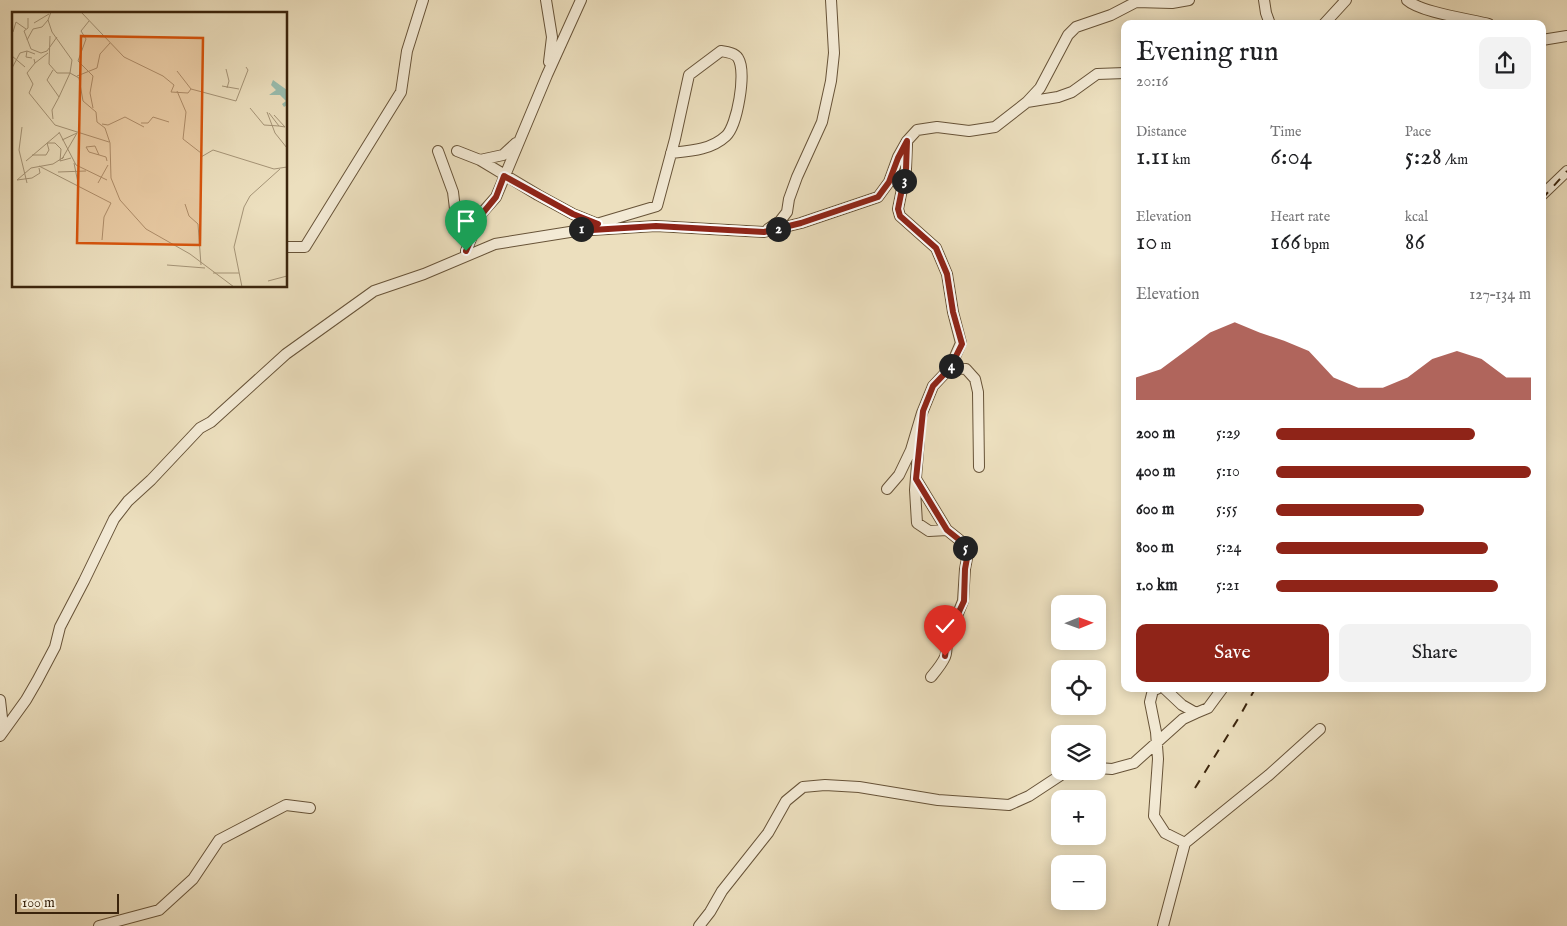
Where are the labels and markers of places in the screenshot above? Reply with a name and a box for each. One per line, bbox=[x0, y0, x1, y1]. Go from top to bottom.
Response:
pin: 3 bbox=[892, 168, 916, 194]
pin bbox=[445, 200, 487, 251]
pin: 1 bbox=[568, 216, 594, 242]
pin: 2 bbox=[766, 216, 790, 242]
pin: 4 bbox=[938, 354, 964, 378]
pin: 5 bbox=[952, 536, 978, 560]
pin bbox=[924, 605, 966, 656]

